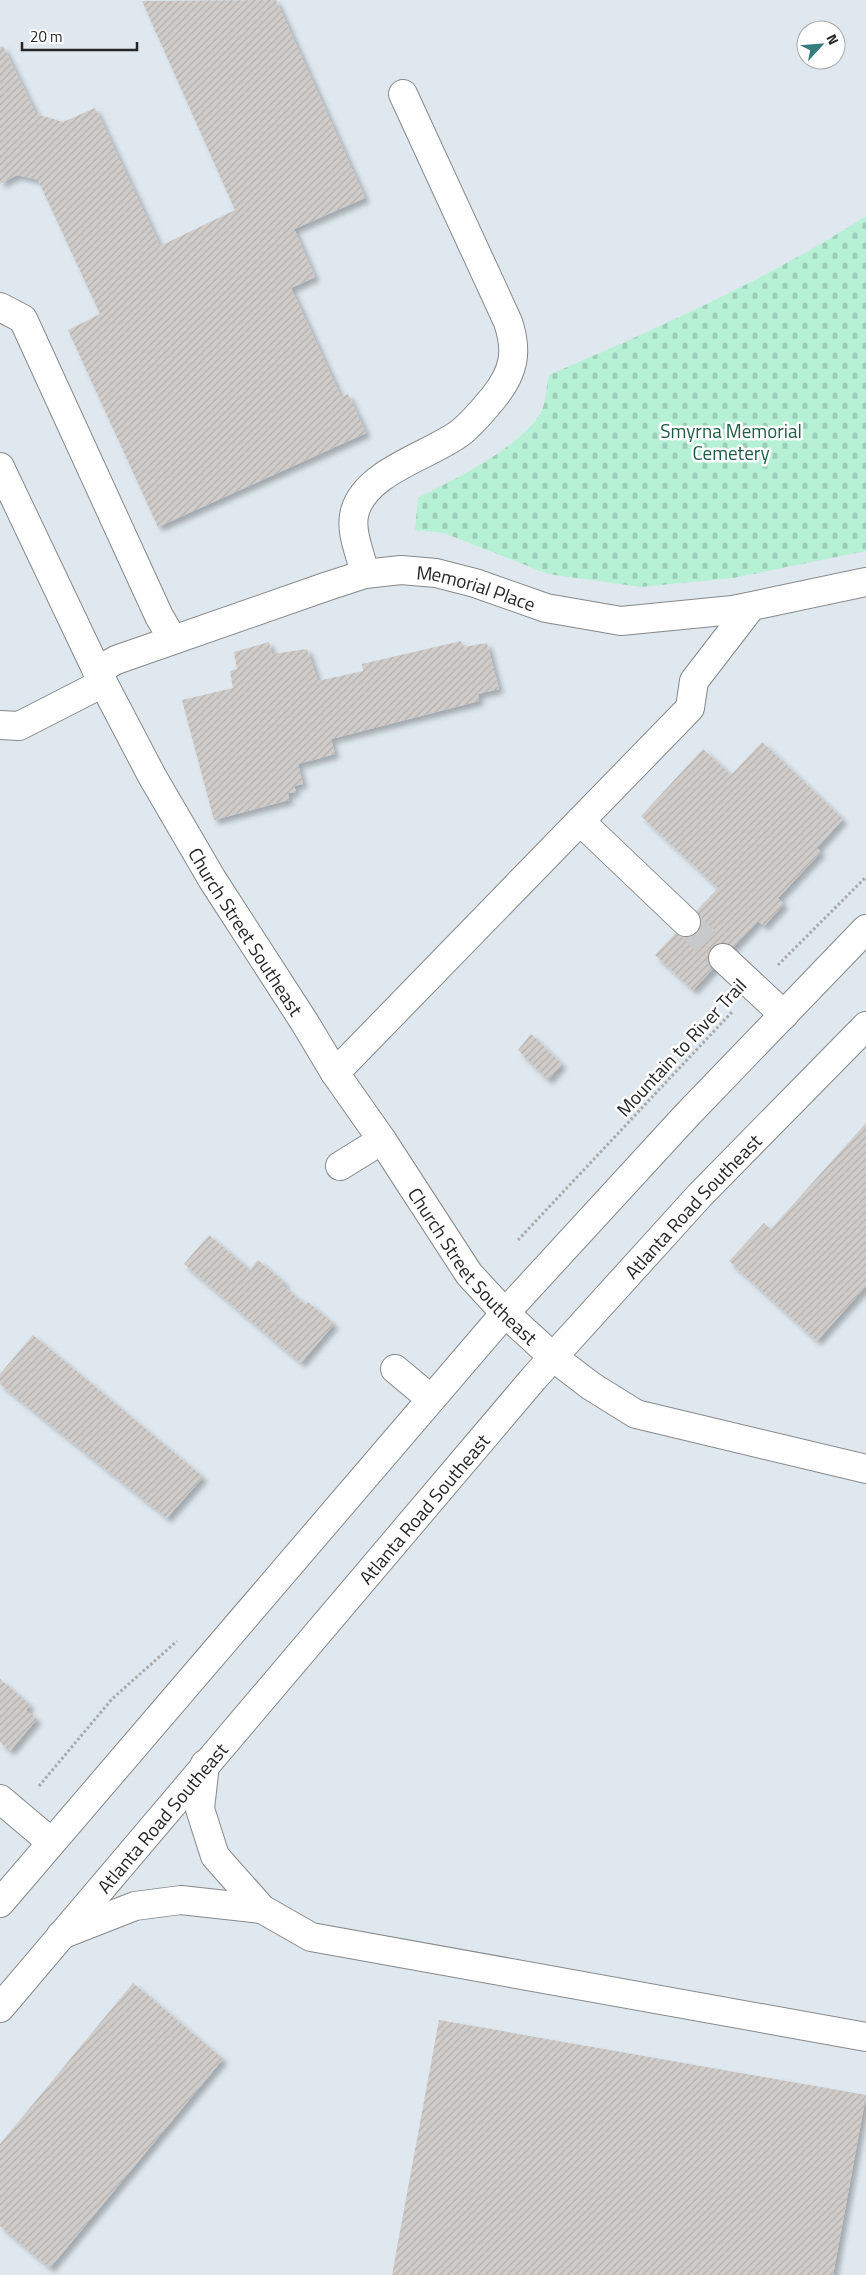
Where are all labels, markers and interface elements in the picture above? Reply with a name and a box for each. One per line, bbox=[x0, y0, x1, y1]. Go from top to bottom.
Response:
scale bar bbox=[22, 20, 138, 52]
north arrow bbox=[796, 20, 846, 70]
text: 20 m bbox=[30, 25, 63, 48]
text: N bbox=[822, 30, 845, 48]
park label: Smyrna Memorial Cemetery bbox=[660, 416, 802, 467]
street label: Memorial Place bbox=[415, 557, 540, 618]
street label: Church Street Southeast bbox=[182, 841, 311, 1021]
street label: Mountain to River Trail bbox=[609, 971, 753, 1123]
street label: Atlanta Road Southeast bbox=[617, 1126, 768, 1285]
street label: Church Street Southeast bbox=[402, 1181, 545, 1351]
street label: Atlanta Road Southeast bbox=[351, 1426, 496, 1590]
street label: Atlanta Road Southeast bbox=[89, 1735, 234, 1899]

